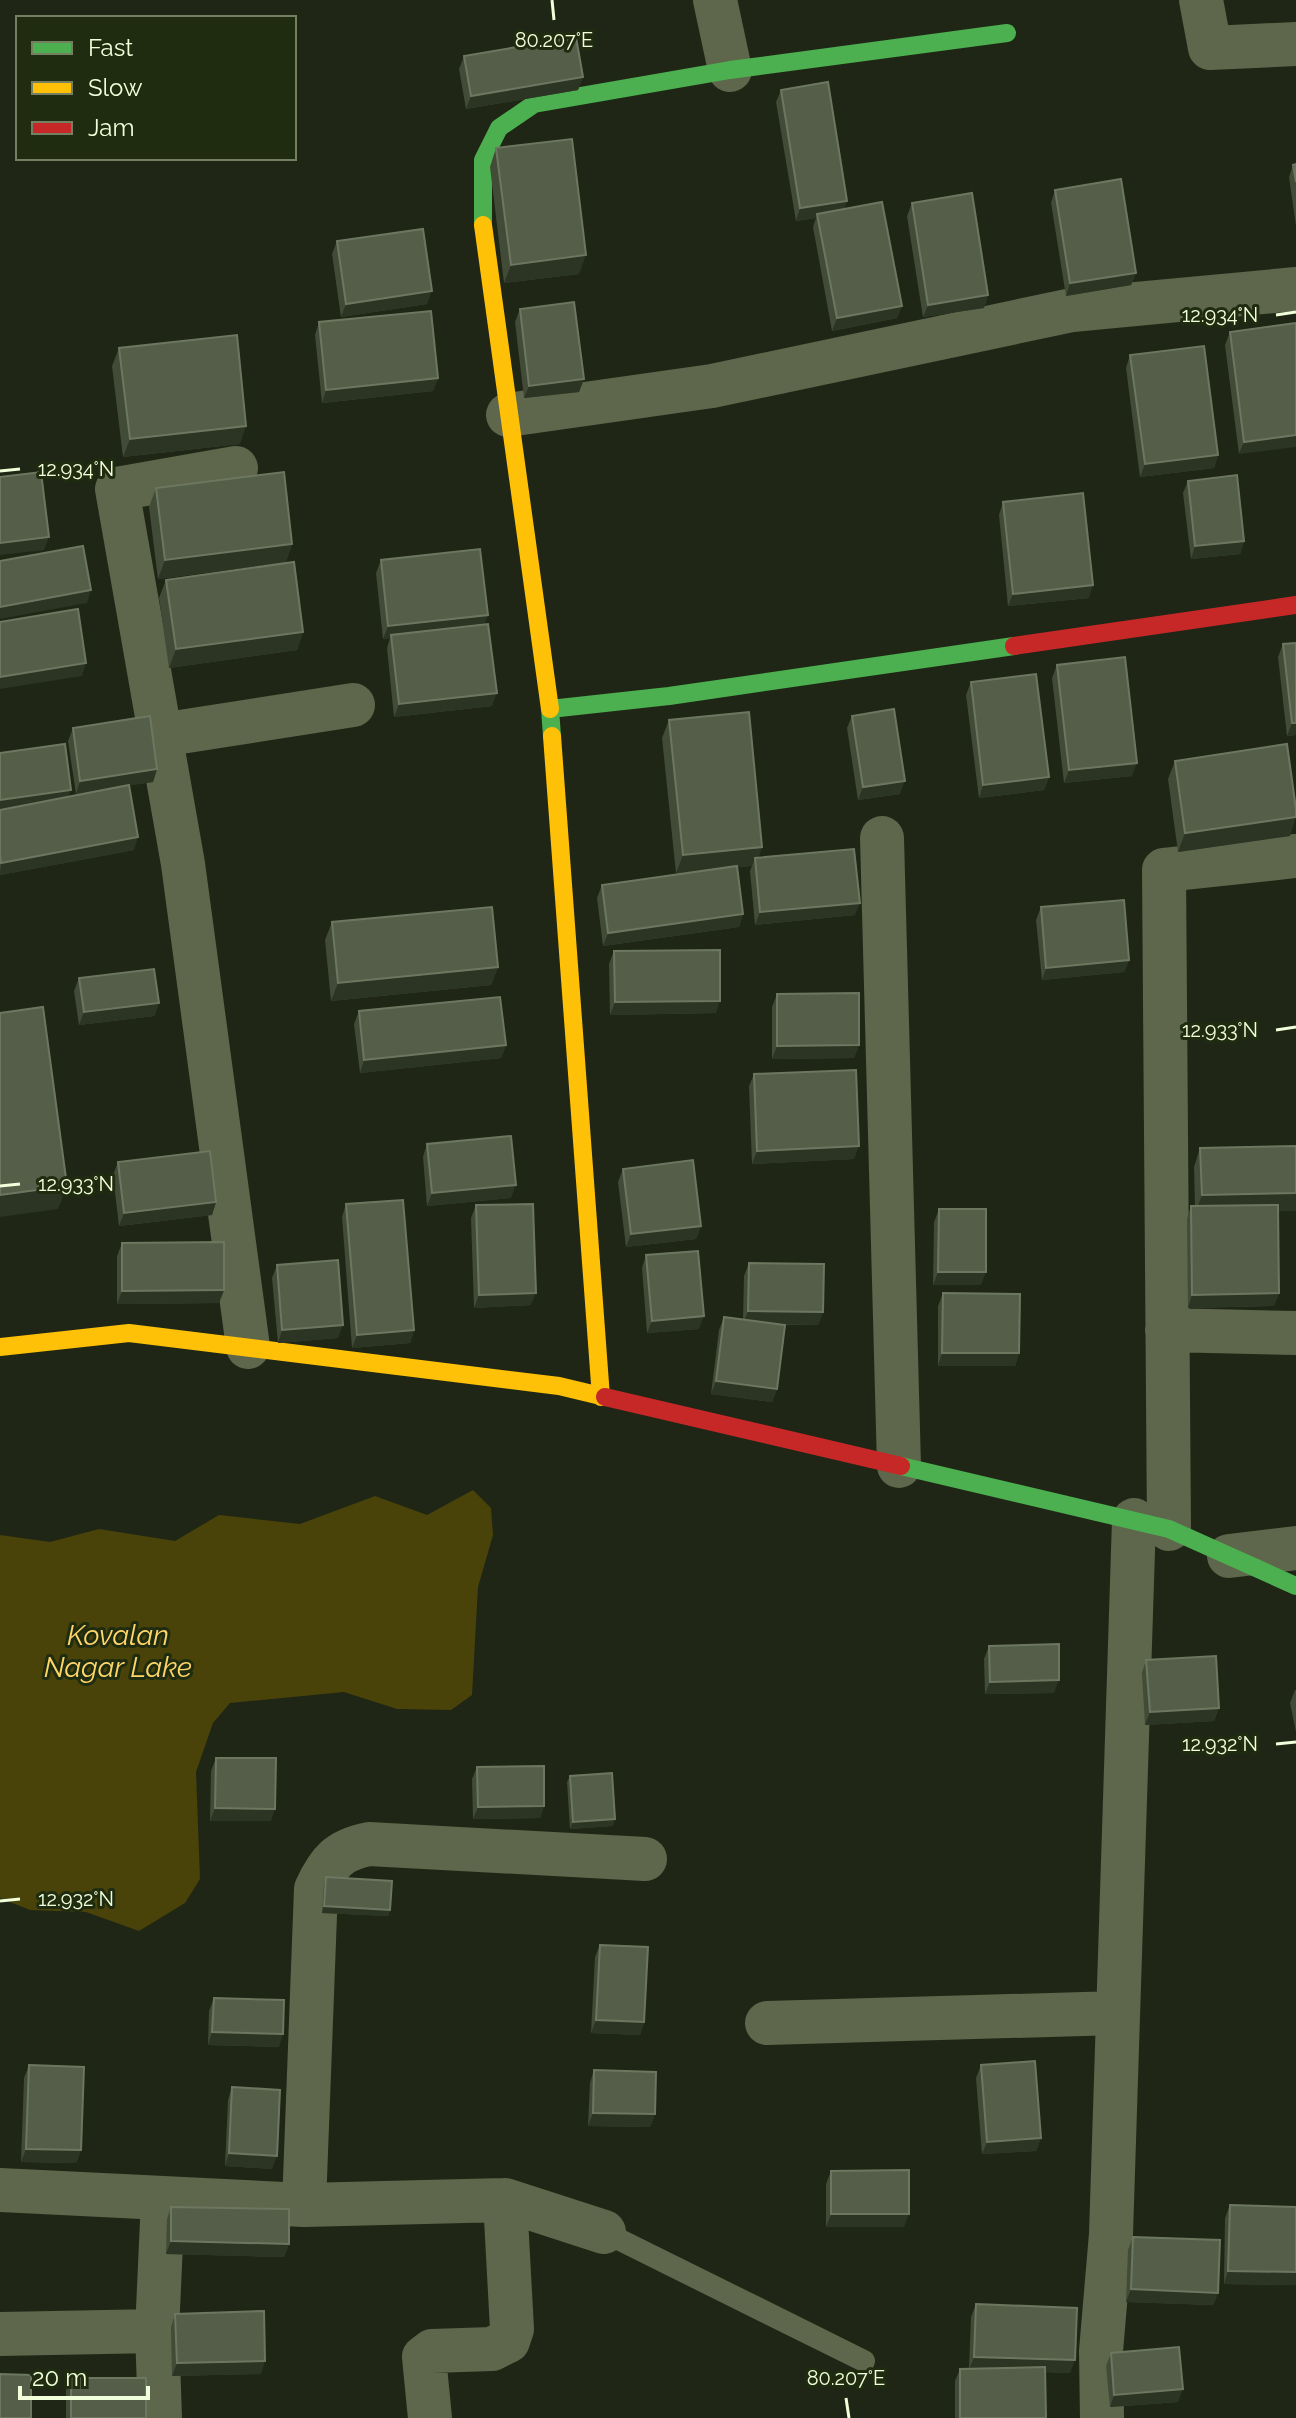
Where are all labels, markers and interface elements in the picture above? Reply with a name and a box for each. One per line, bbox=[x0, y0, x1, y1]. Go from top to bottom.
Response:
legend bbox=[16, 16, 296, 160]
text: 80.207°E bbox=[515, 28, 593, 52]
text: Fast bbox=[88, 33, 133, 62]
text: Slow bbox=[88, 73, 143, 102]
text: Jam bbox=[88, 113, 134, 142]
text: 12.934°N bbox=[1182, 303, 1258, 327]
text: 12.934°N bbox=[38, 457, 114, 481]
text: 12.933°N bbox=[1182, 1018, 1258, 1042]
text: 12.933°N bbox=[38, 1172, 114, 1196]
water label: Kovalan Nagar Lake bbox=[44, 1619, 192, 1684]
text: 12.932°N bbox=[1182, 1732, 1258, 1756]
text: 12.932°N bbox=[38, 1887, 114, 1911]
scale bar bbox=[20, 2350, 148, 2400]
text: 20 m bbox=[32, 2363, 87, 2392]
text: 80.207°E bbox=[807, 2366, 885, 2390]

